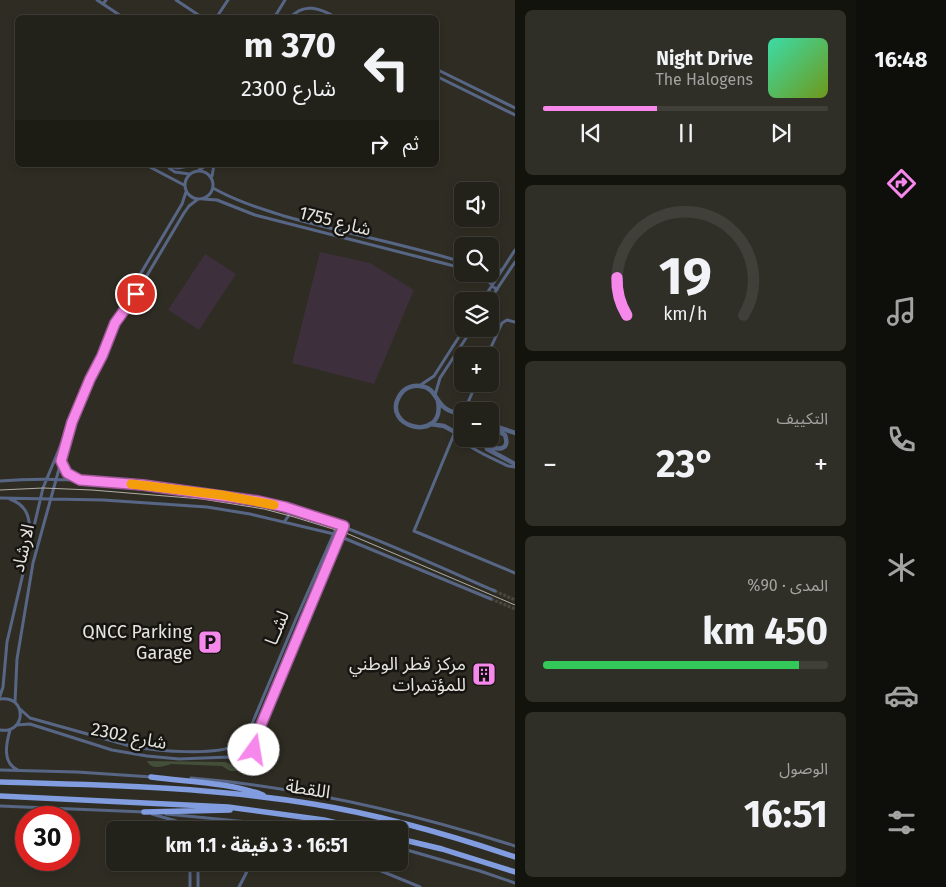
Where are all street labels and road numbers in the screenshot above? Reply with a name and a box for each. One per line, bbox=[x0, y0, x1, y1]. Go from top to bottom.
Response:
street label: شارع 1755 bbox=[296, 201, 373, 243]
street label: الارشاد bbox=[7, 522, 39, 574]
street label: لشــا bbox=[260, 608, 294, 648]
street label: شارع 2302 bbox=[89, 718, 169, 757]
street label: اللقطة bbox=[284, 775, 332, 803]

